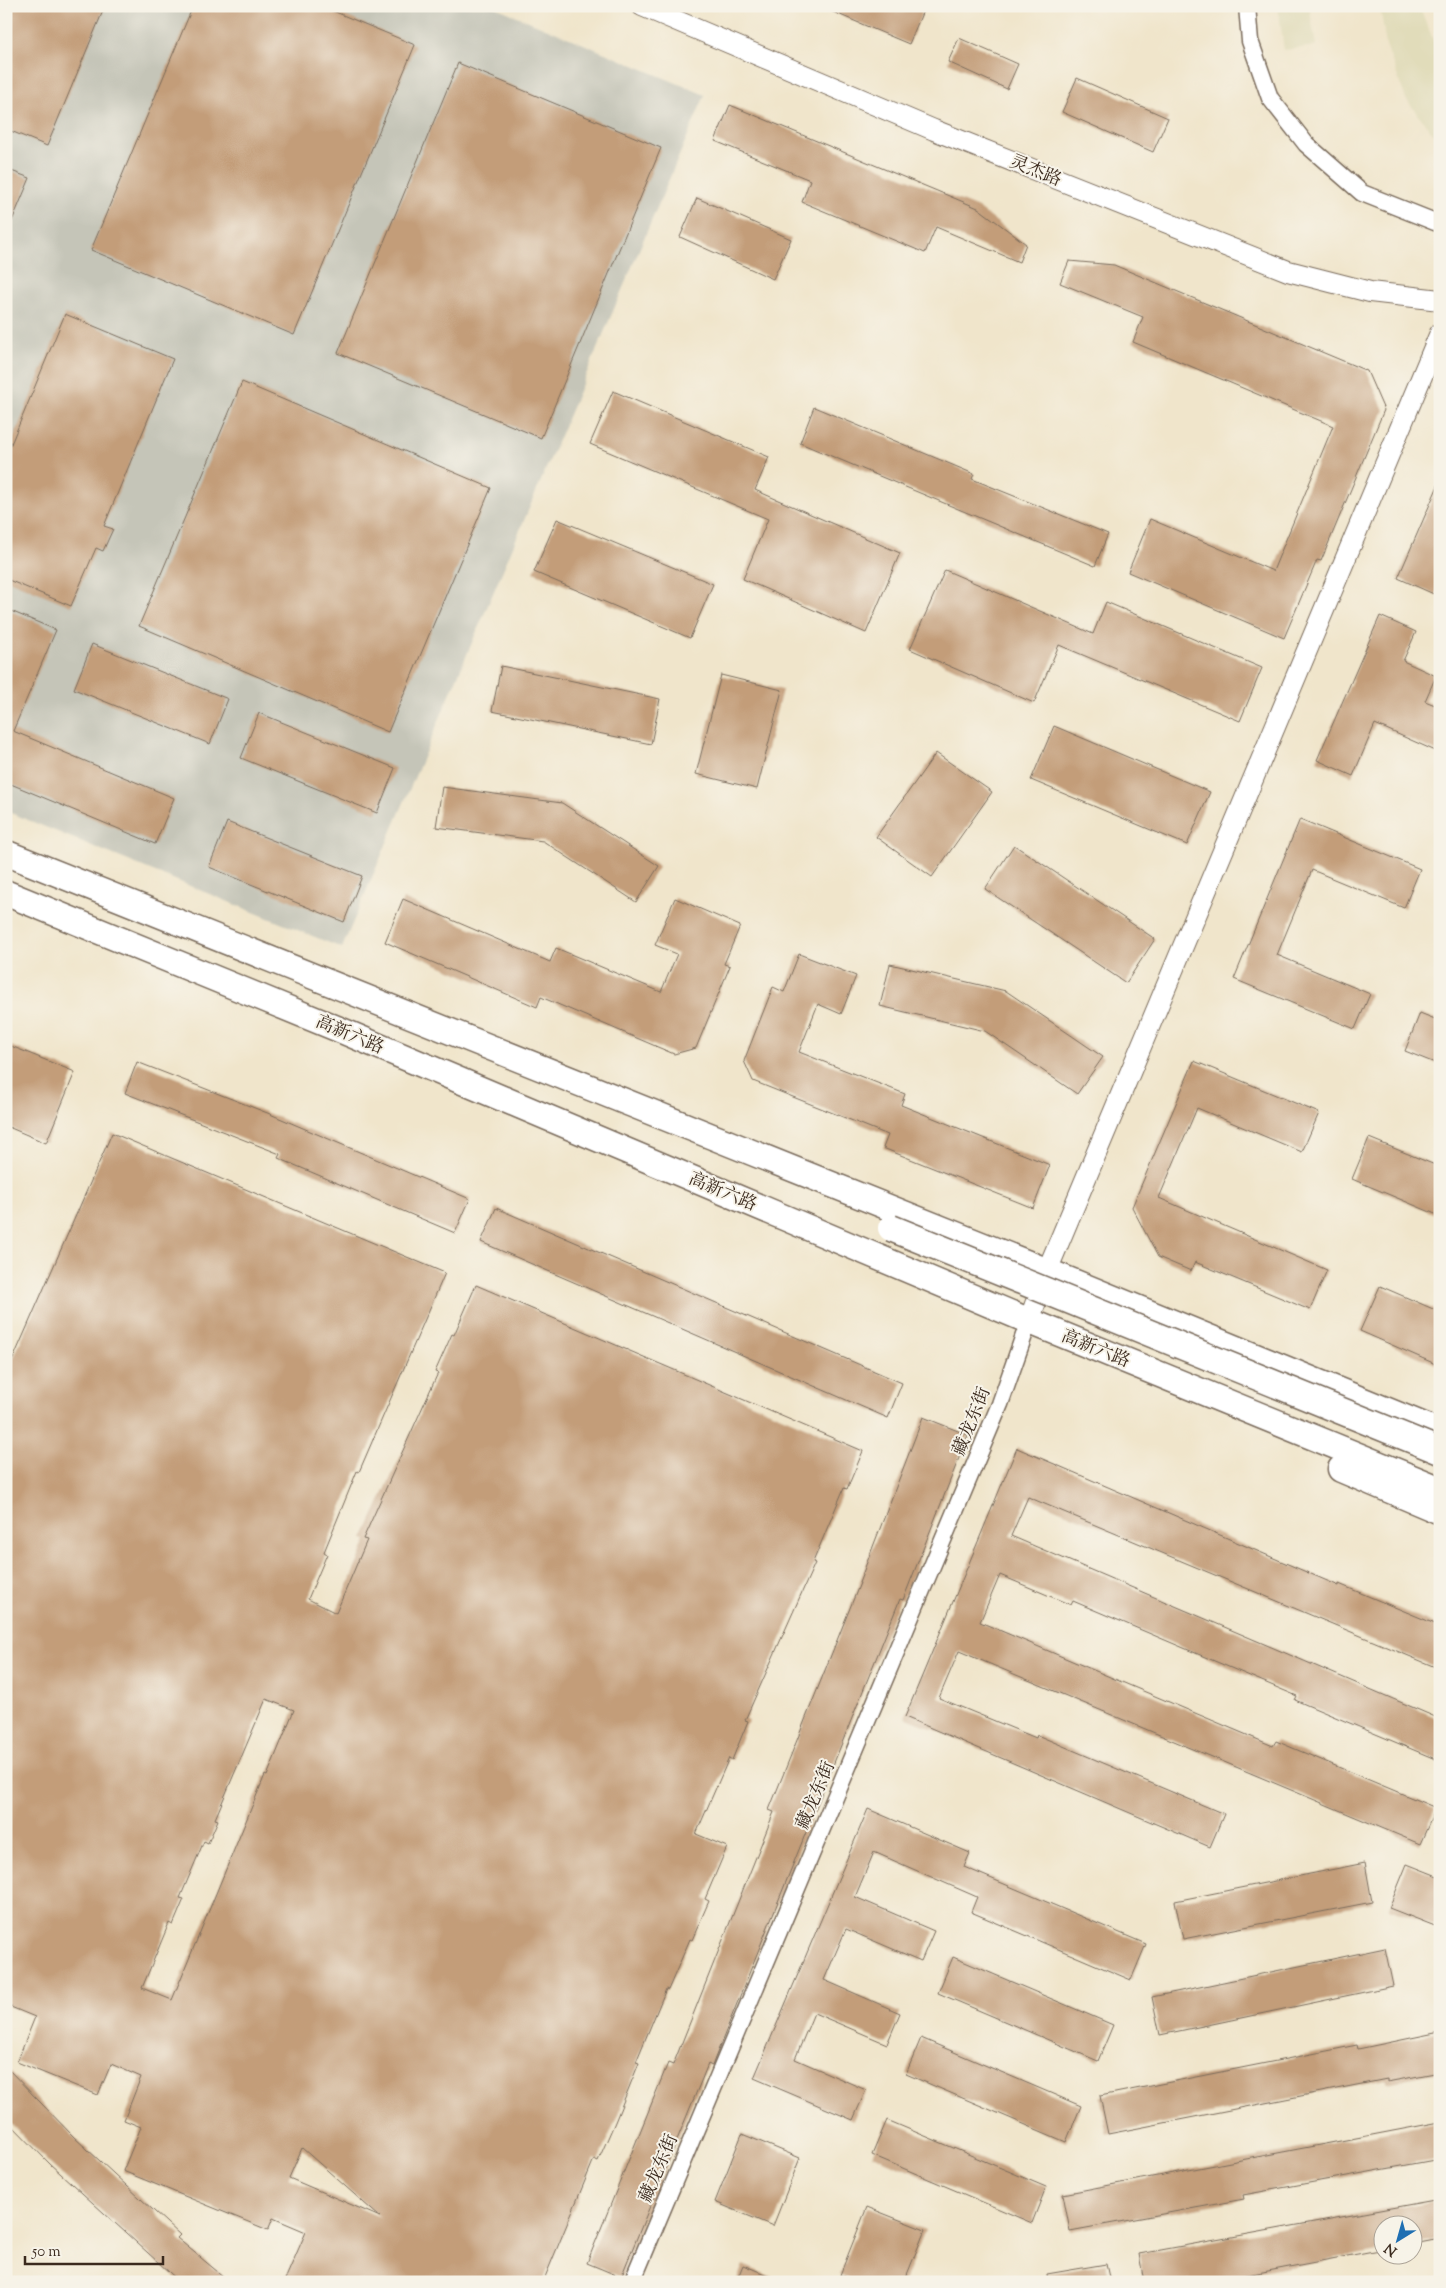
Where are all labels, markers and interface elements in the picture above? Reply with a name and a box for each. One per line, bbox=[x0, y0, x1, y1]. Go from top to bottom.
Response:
street label: 灵杰路 bbox=[1005, 150, 1065, 194]
street label: 高新六路 bbox=[311, 1010, 387, 1062]
street label: 高新六路 bbox=[684, 1167, 760, 1219]
street label: 高新六路 bbox=[1057, 1324, 1133, 1375]
street label: 藏龙东街 bbox=[947, 1384, 998, 1460]
street label: 藏龙东街 bbox=[791, 1758, 843, 1834]
street label: 藏龙东街 bbox=[634, 2131, 686, 2207]
north arrow bbox=[1374, 2216, 1424, 2266]
scale bar bbox=[25, 2233, 162, 2265]
text: N bbox=[1381, 2237, 1402, 2260]
text: 50 m bbox=[31, 2242, 61, 2263]

